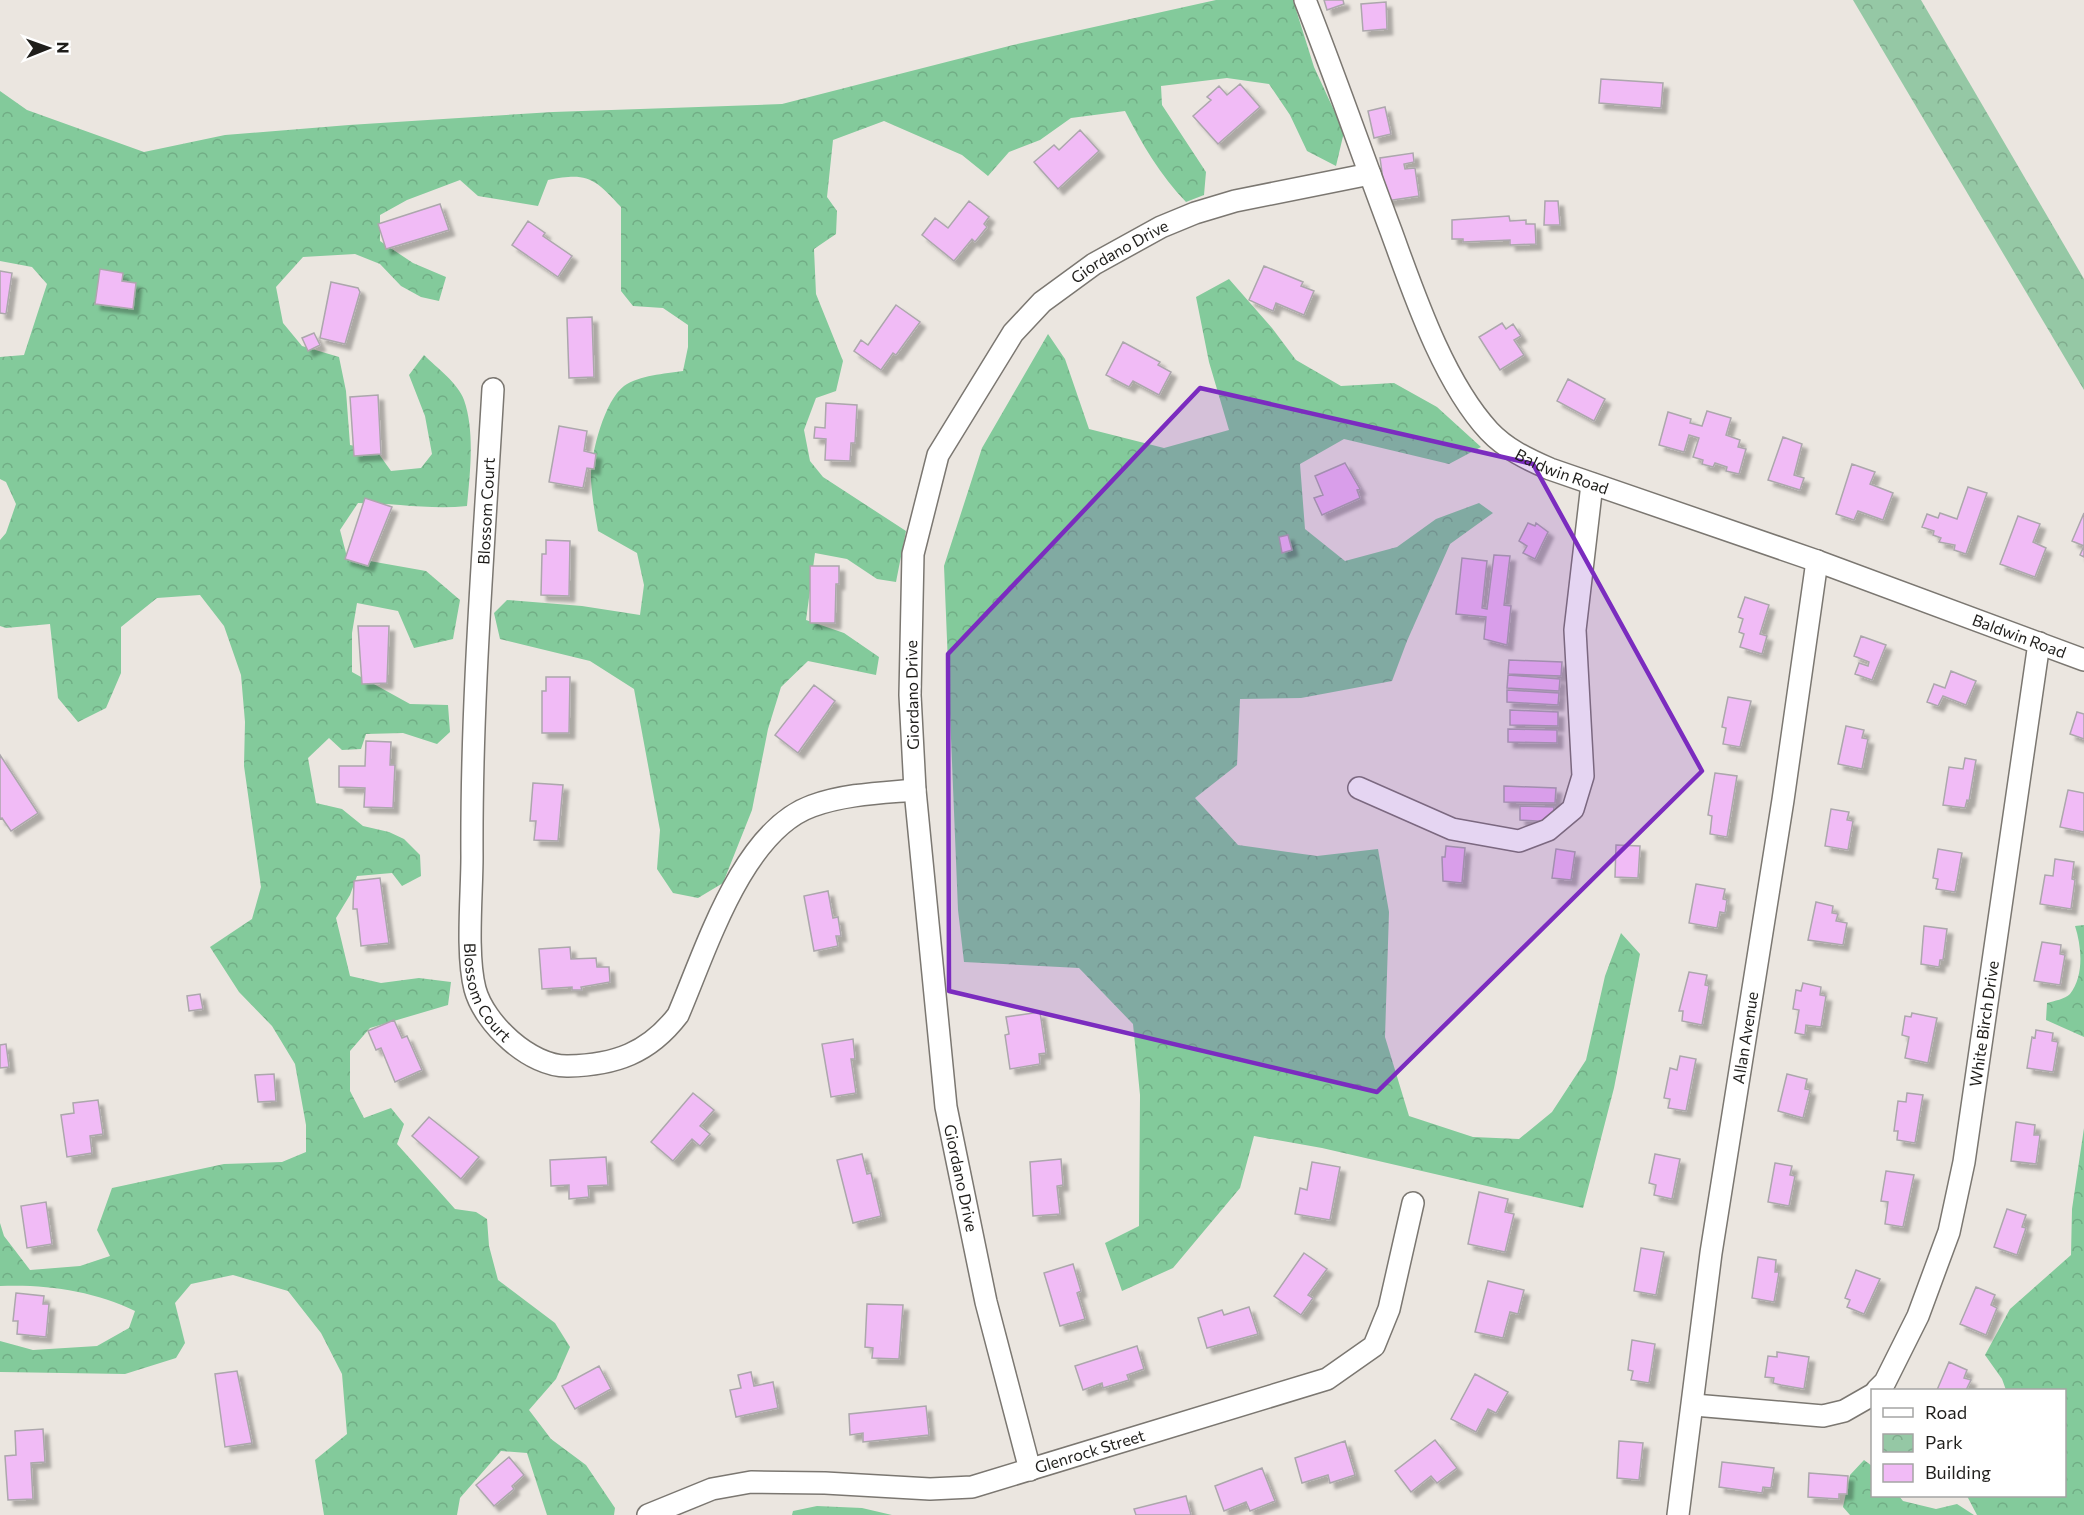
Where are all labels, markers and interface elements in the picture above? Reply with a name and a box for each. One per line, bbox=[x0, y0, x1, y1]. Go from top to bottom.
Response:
north arrow bbox=[18, 18, 78, 78]
text: N bbox=[54, 42, 73, 54]
street label: Giordano Drive bbox=[1067, 215, 1171, 287]
street label: Baldwin Road bbox=[1512, 444, 1611, 498]
street label: Blossom Court bbox=[473, 456, 498, 565]
street label: Baldwin Road bbox=[1970, 609, 2069, 662]
street label: Giordano Drive bbox=[901, 640, 922, 750]
street label: Blossom Court bbox=[461, 943, 516, 1046]
street label: White Birch Drive bbox=[1965, 959, 2002, 1088]
street label: Allan Avenue bbox=[1728, 990, 1761, 1085]
street label: Giordano Drive bbox=[941, 1122, 982, 1233]
legend bbox=[1871, 1389, 2066, 1497]
text: Road bbox=[1925, 1401, 1967, 1423]
street label: Glenrock Street bbox=[1032, 1425, 1147, 1476]
text: Park bbox=[1925, 1431, 1963, 1453]
text: Building bbox=[1925, 1461, 1991, 1483]

